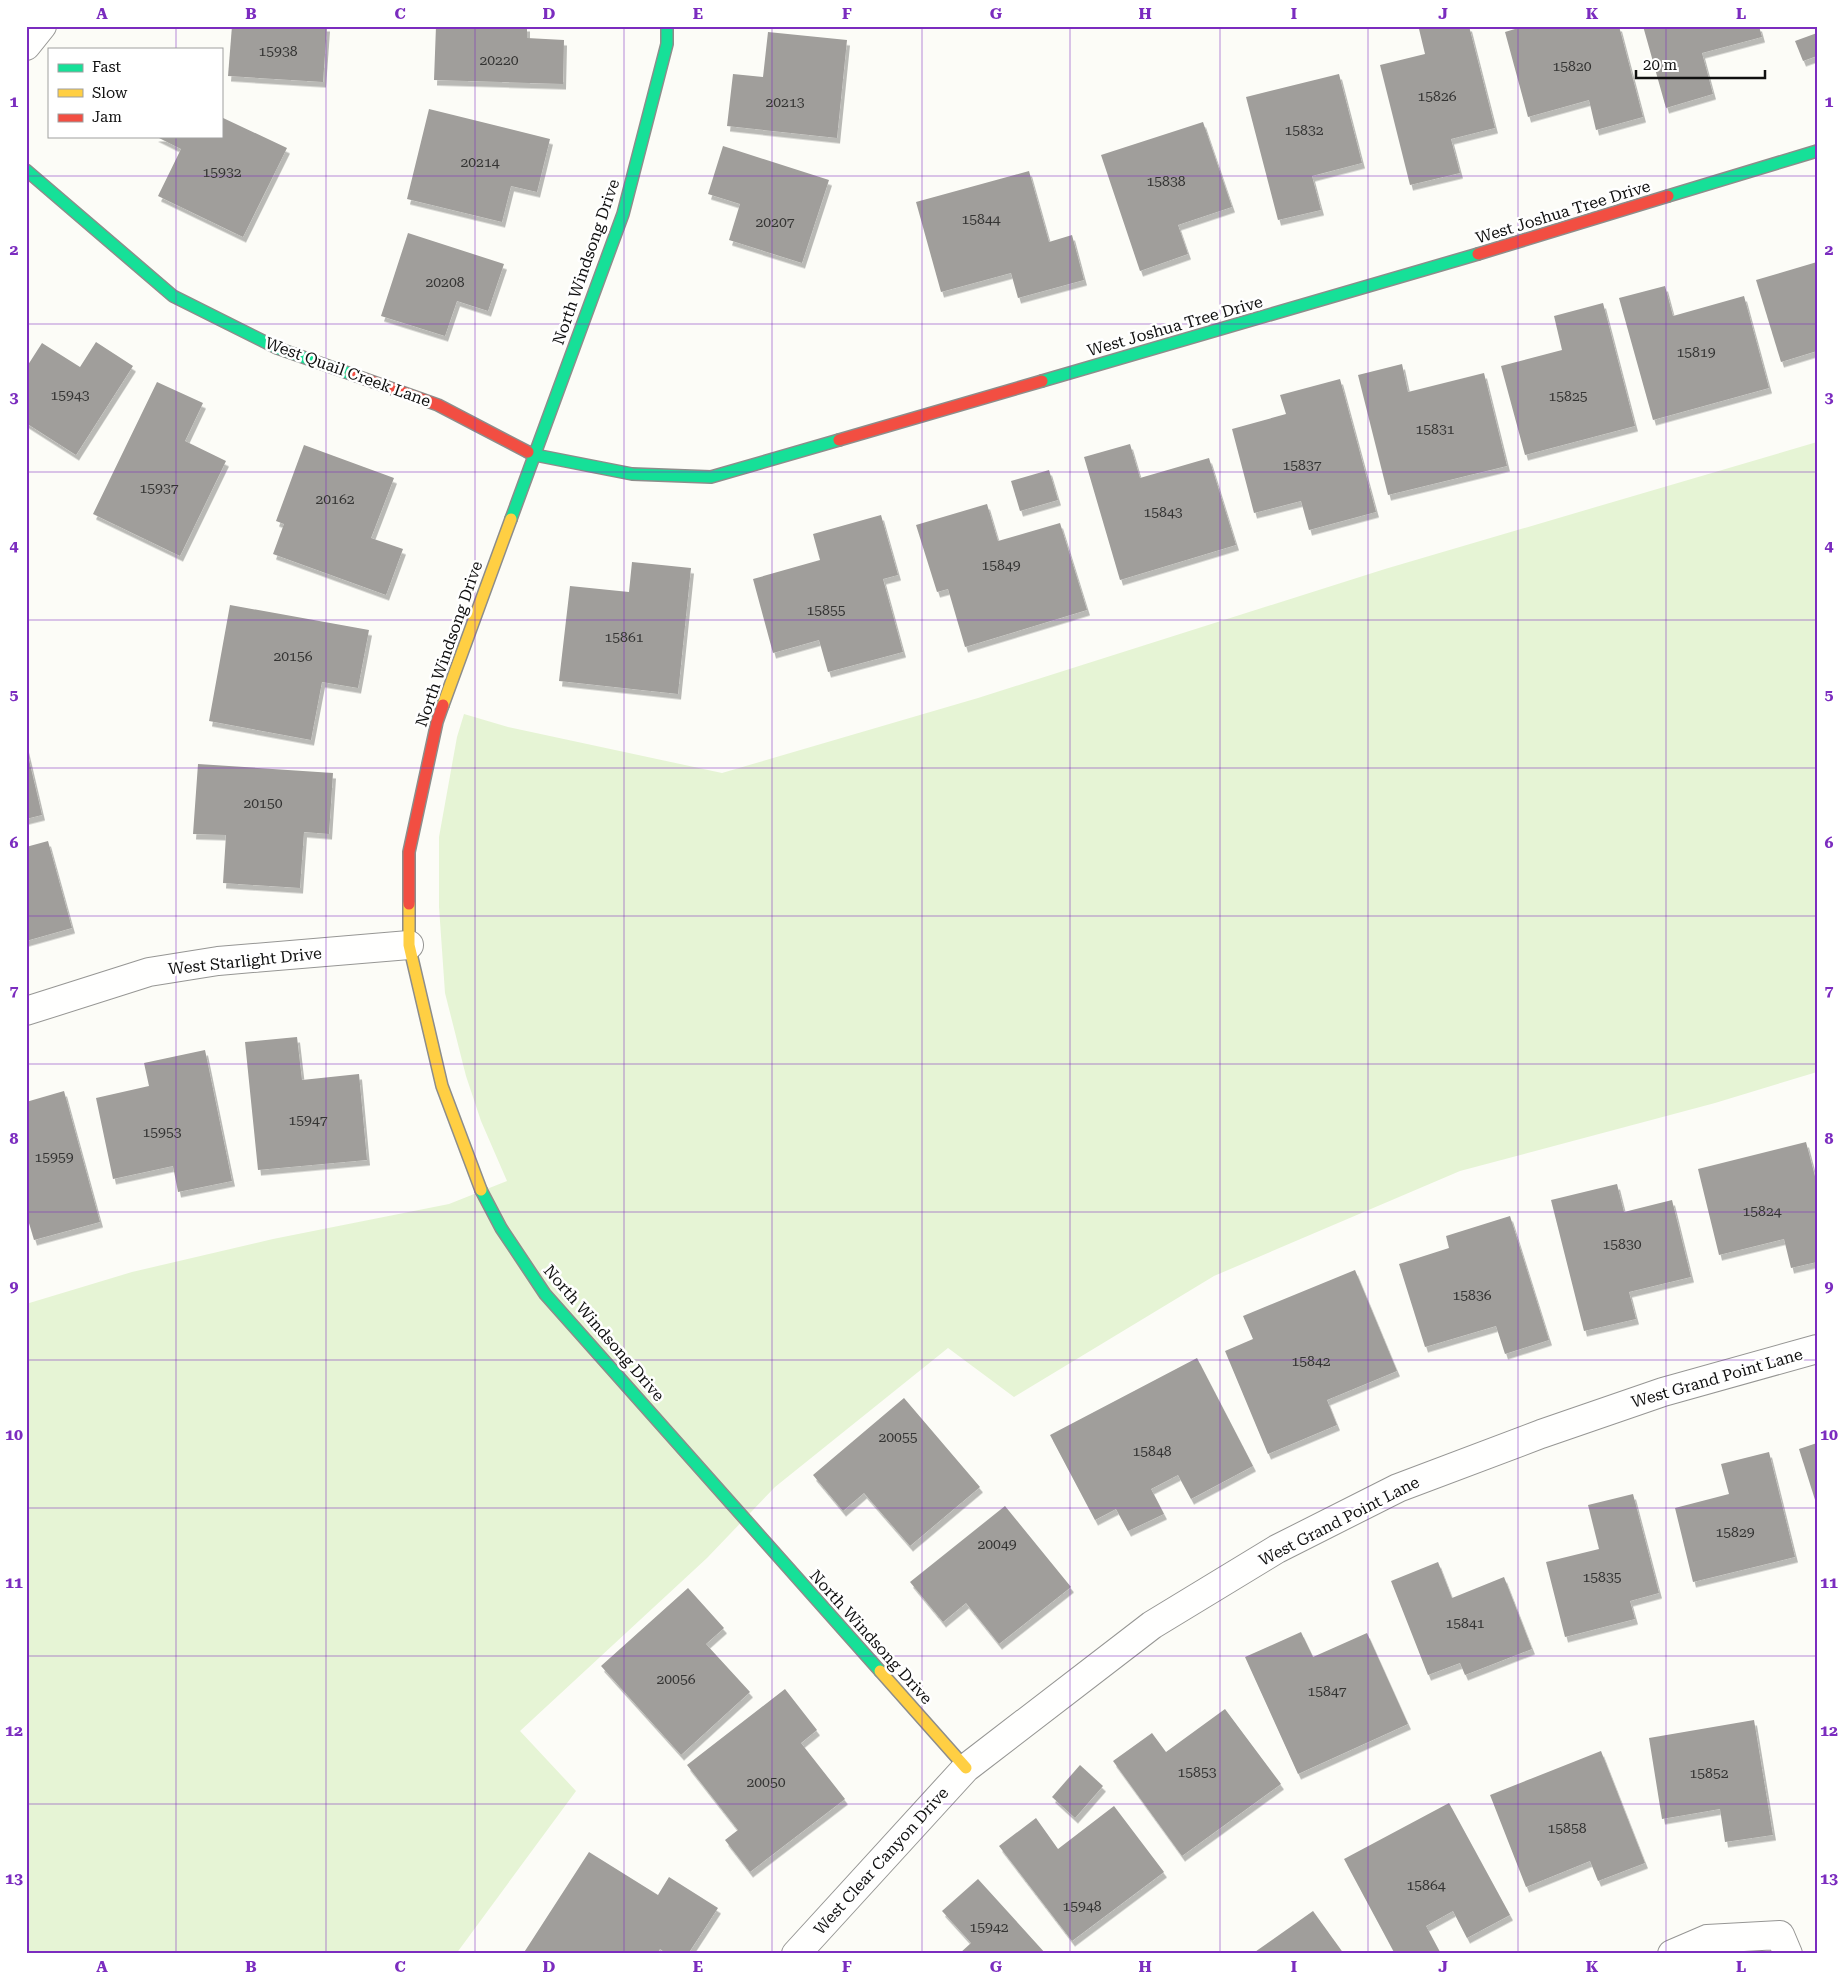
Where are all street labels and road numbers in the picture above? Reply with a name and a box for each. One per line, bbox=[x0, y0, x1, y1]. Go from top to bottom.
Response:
street label: North Windsong Drive bbox=[549, 176, 623, 347]
street label: West Joshua Tree Drive bbox=[1473, 176, 1653, 248]
street label: West Joshua Tree Drive bbox=[1085, 292, 1265, 360]
street label: West Quail Creek Lane bbox=[263, 333, 434, 411]
street label: North Windsong Drive bbox=[412, 558, 486, 729]
street label: West Starlight Drive bbox=[167, 943, 323, 979]
street label: North Windsong Drive bbox=[540, 1261, 668, 1405]
street label: West Grand Point Lane bbox=[1629, 1344, 1805, 1412]
street label: West Grand Point Lane bbox=[1256, 1472, 1422, 1570]
street label: North Windsong Drive bbox=[806, 1566, 936, 1708]
street label: West Clear Canyon Drive bbox=[810, 1783, 952, 1939]

